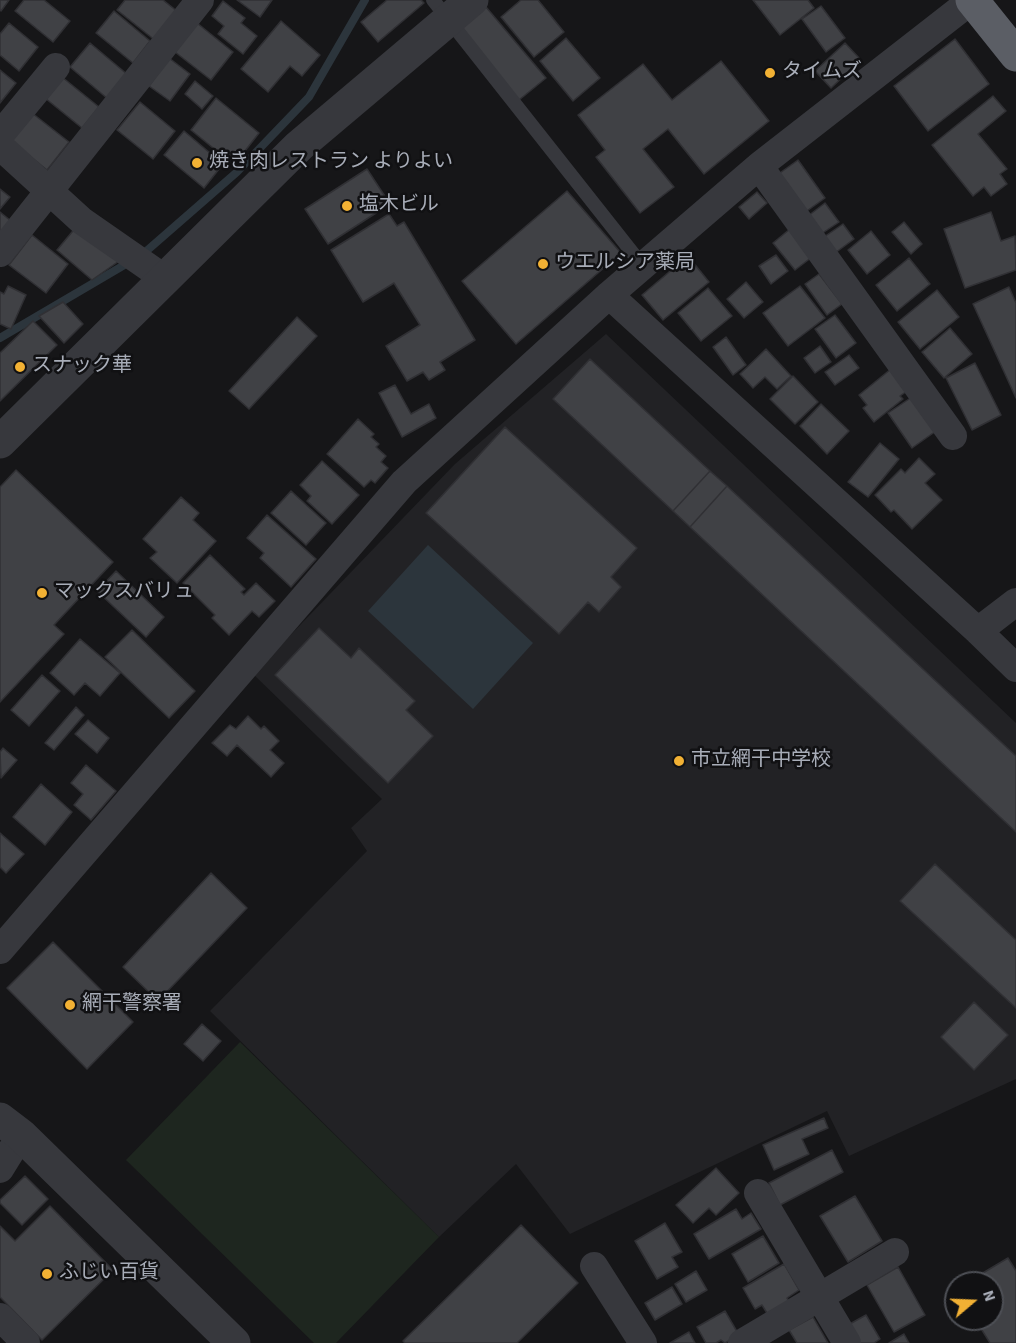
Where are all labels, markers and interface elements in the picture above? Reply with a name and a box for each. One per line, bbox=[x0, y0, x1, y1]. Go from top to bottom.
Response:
place label: タイムズ bbox=[782, 61, 862, 85]
marker: タイムズ bbox=[763, 66, 777, 80]
place label: 焼き肉レストラン よりよい bbox=[209, 151, 453, 175]
marker: 焼き肉レストラン よりよい bbox=[190, 156, 204, 170]
place label: 塩木ビル bbox=[359, 194, 439, 218]
marker: 塩木ビル bbox=[340, 199, 354, 213]
place label: ウエルシア薬局 bbox=[555, 252, 695, 276]
marker: ウエルシア薬局 bbox=[536, 257, 550, 271]
place label: スナック華 bbox=[32, 355, 132, 379]
marker: スナック華 bbox=[13, 360, 27, 374]
place label: マックスバリュ bbox=[54, 581, 194, 605]
marker: マックスバリュ bbox=[35, 586, 49, 600]
place label: 市立網干中学校 bbox=[691, 749, 831, 773]
marker: 市立網干中学校 bbox=[672, 754, 686, 768]
place label: 網干警察署 bbox=[82, 993, 182, 1017]
marker: 網干警察署 bbox=[63, 998, 77, 1012]
place label: ふじい百貨 bbox=[59, 1262, 159, 1286]
marker: ふじい百貨 bbox=[40, 1267, 54, 1281]
north arrow bbox=[944, 1271, 1004, 1331]
text: N bbox=[977, 1287, 1001, 1304]

